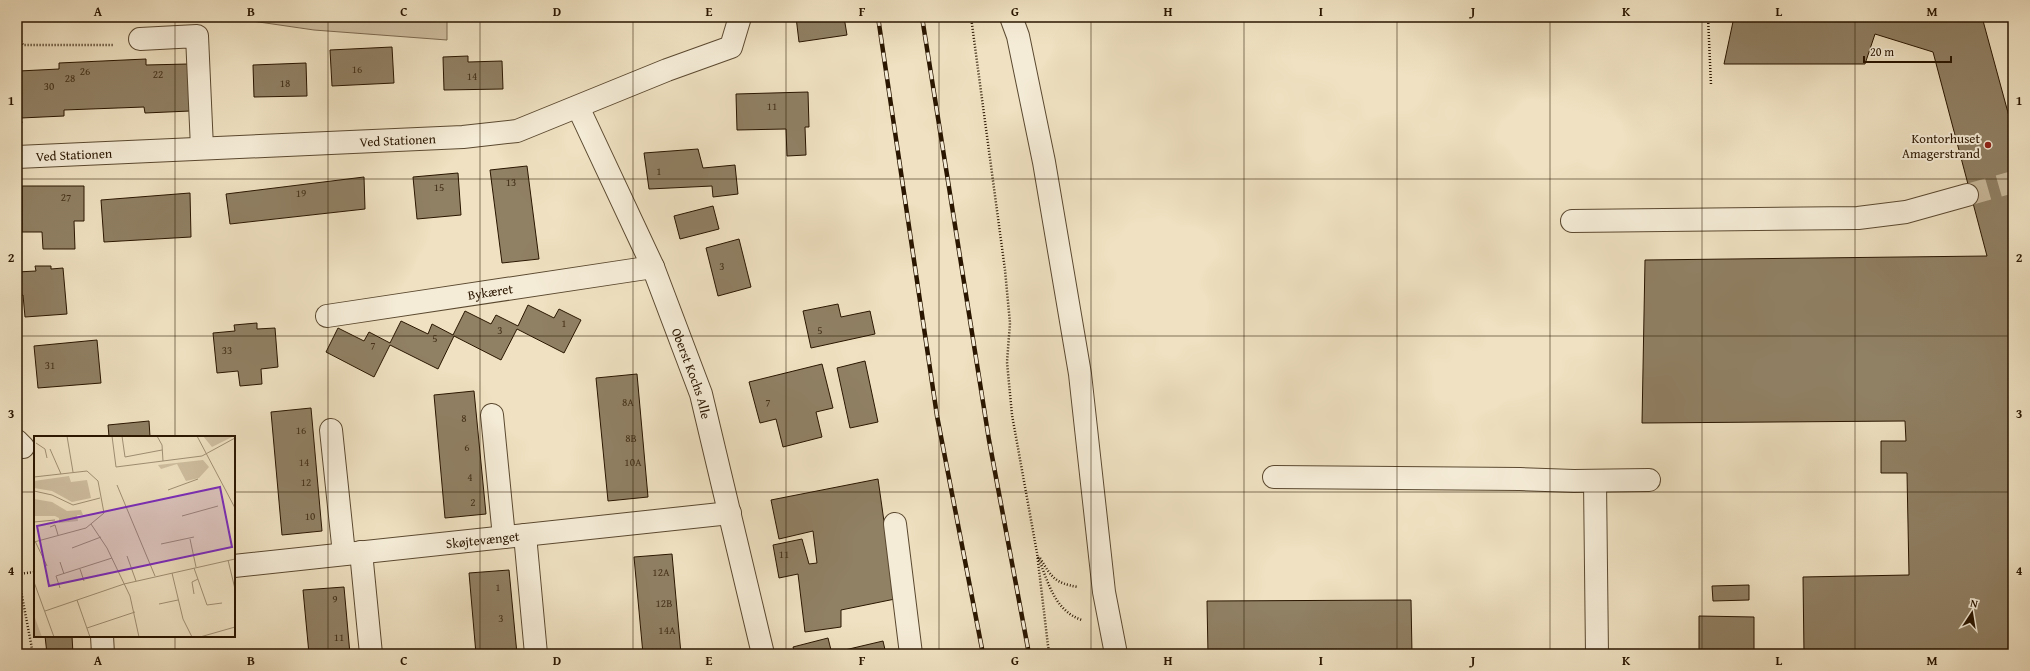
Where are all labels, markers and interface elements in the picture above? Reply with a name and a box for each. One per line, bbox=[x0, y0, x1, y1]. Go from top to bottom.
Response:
text: A bbox=[94, 2, 103, 21]
text: B bbox=[247, 2, 255, 21]
text: C bbox=[400, 2, 408, 21]
text: D bbox=[553, 2, 561, 21]
text: E bbox=[706, 2, 713, 21]
text: F bbox=[859, 2, 866, 21]
text: G bbox=[1011, 2, 1019, 21]
text: H bbox=[1163, 2, 1173, 21]
text: I bbox=[1319, 2, 1323, 21]
text: J bbox=[1469, 2, 1476, 21]
text: K bbox=[1622, 2, 1631, 21]
text: L bbox=[1776, 2, 1783, 21]
text: M bbox=[1926, 2, 1938, 21]
scale bar bbox=[1864, 38, 1951, 64]
text: 20 m bbox=[1870, 43, 1894, 60]
house number: 16 bbox=[352, 61, 362, 77]
house number: 26 bbox=[80, 63, 90, 79]
house number: 22 bbox=[153, 66, 163, 82]
house number: 14 bbox=[467, 68, 477, 84]
house number: 28 bbox=[65, 70, 75, 86]
house number: 18 bbox=[280, 75, 290, 91]
house number: 30 bbox=[44, 78, 54, 94]
text: 1 bbox=[8, 91, 14, 110]
text: 1 bbox=[2016, 91, 2022, 110]
house number: 11 bbox=[767, 98, 777, 114]
street label: Ved Stationen bbox=[359, 129, 437, 151]
place label: Kontorhuset Amagerstrand bbox=[1902, 129, 1980, 163]
marker: Kontorhuset Amagerstrand bbox=[1983, 140, 1993, 150]
street label: Ved Stationen bbox=[35, 143, 113, 166]
house number: 1 bbox=[656, 163, 662, 179]
house number: 13 bbox=[506, 174, 516, 190]
house number: 15 bbox=[434, 179, 444, 195]
house number: 19 bbox=[296, 185, 306, 201]
house number: 27 bbox=[61, 189, 71, 205]
text: 2 bbox=[8, 248, 15, 267]
text: 2 bbox=[2016, 248, 2023, 267]
house number: 3 bbox=[719, 258, 725, 274]
street label: Bykæret bbox=[466, 279, 514, 304]
house number: 1 bbox=[561, 315, 567, 331]
house number: 3 bbox=[497, 322, 503, 338]
house number: 5 bbox=[817, 322, 823, 338]
street label: Oberst Kochs Alle bbox=[667, 325, 716, 421]
house number: 5 bbox=[432, 330, 438, 346]
house number: 7 bbox=[370, 337, 376, 353]
house number: 33 bbox=[222, 342, 232, 358]
house number: 31 bbox=[45, 357, 55, 373]
house number: 8A bbox=[622, 394, 634, 410]
house number: 7 bbox=[765, 394, 771, 410]
text: 3 bbox=[8, 404, 14, 423]
text: 3 bbox=[2016, 404, 2022, 423]
house number: 8 bbox=[461, 410, 467, 426]
house number: 16 bbox=[296, 422, 306, 438]
house number: 8B bbox=[625, 430, 637, 446]
inset map bbox=[34, 436, 235, 637]
house number: 6 bbox=[464, 439, 470, 455]
house number: 14 bbox=[299, 454, 309, 470]
house number: 10A bbox=[624, 454, 642, 470]
house number: 4 bbox=[467, 469, 473, 485]
house number: 12 bbox=[301, 474, 311, 490]
house number: 2 bbox=[470, 494, 476, 510]
house number: 10 bbox=[305, 508, 315, 524]
street label: Skøjtevænget bbox=[445, 526, 521, 553]
house number: 11 bbox=[779, 546, 789, 562]
text: 4 bbox=[8, 561, 15, 580]
text: 4 bbox=[2016, 561, 2023, 580]
house number: 12A bbox=[652, 564, 670, 580]
house number: 1 bbox=[495, 579, 501, 595]
house number: 9 bbox=[332, 591, 338, 607]
north arrow bbox=[1952, 593, 1992, 633]
house number: 12B bbox=[656, 595, 672, 611]
text: N bbox=[1969, 595, 1980, 612]
house number: 3 bbox=[498, 610, 504, 626]
house number: 14A bbox=[658, 622, 676, 638]
house number: 11 bbox=[334, 629, 344, 645]
text: A bbox=[94, 651, 103, 670]
text: B bbox=[247, 651, 255, 670]
text: C bbox=[400, 651, 408, 670]
text: D bbox=[553, 651, 561, 670]
text: E bbox=[706, 651, 713, 670]
text: F bbox=[859, 651, 866, 670]
text: G bbox=[1011, 651, 1019, 670]
text: H bbox=[1163, 651, 1173, 670]
text: I bbox=[1319, 651, 1323, 670]
text: J bbox=[1469, 651, 1476, 670]
text: K bbox=[1622, 651, 1631, 670]
text: L bbox=[1776, 651, 1783, 670]
text: M bbox=[1926, 651, 1938, 670]

